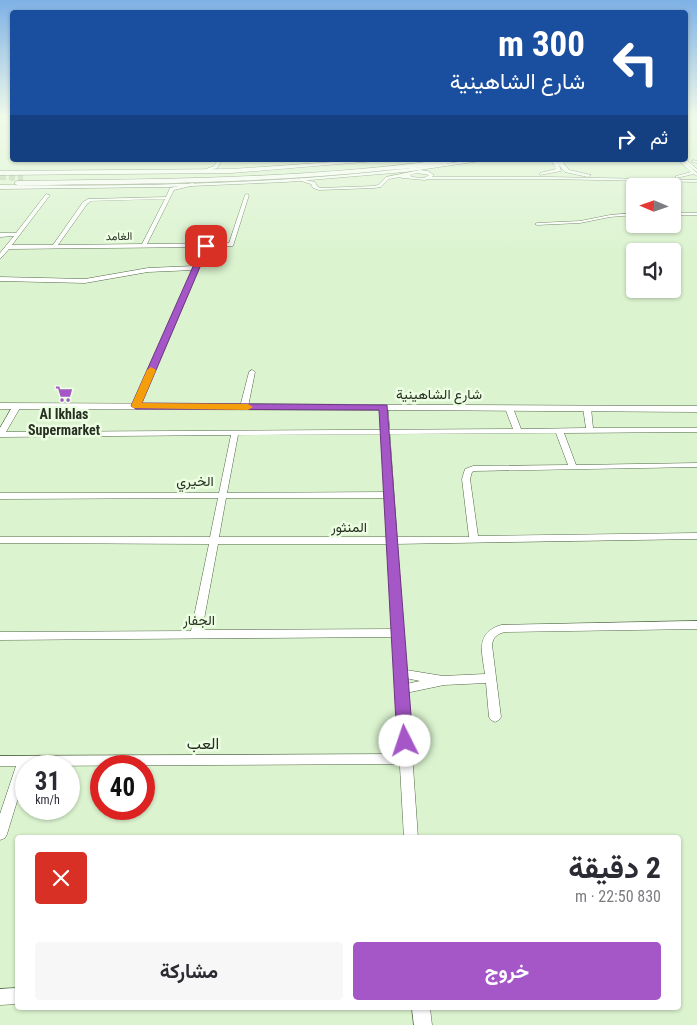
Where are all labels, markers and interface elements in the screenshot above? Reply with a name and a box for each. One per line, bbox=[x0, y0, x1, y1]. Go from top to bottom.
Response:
text: 300 m bbox=[498, 24, 585, 65]
icon: left bbox=[603, 30, 668, 95]
text: شارع الشاهينية bbox=[450, 69, 585, 94]
icon: right bbox=[612, 125, 640, 153]
text: ثم bbox=[650, 126, 668, 149]
north arrow bbox=[626, 178, 681, 232]
map controls bbox=[626, 178, 681, 298]
pin bbox=[185, 225, 227, 267]
street label: الغامد bbox=[106, 230, 132, 243]
icon: arrive bbox=[192, 232, 220, 260]
button: sound bbox=[626, 243, 681, 298]
supermarket icon: Al Ikhlas Supermarket bbox=[54, 384, 74, 404]
street label: شارع الشاهينية bbox=[396, 386, 482, 405]
place label: Al Ikhlas Supermarket bbox=[28, 406, 100, 438]
street label: الخيري bbox=[176, 473, 214, 493]
street label: المنثور bbox=[330, 519, 367, 536]
street label: الجفار bbox=[182, 612, 215, 629]
position arrow bbox=[378, 714, 430, 766]
street label: العب bbox=[187, 734, 219, 753]
speed limit sign: 40 bbox=[90, 755, 155, 820]
text: 31 bbox=[35, 767, 60, 796]
text: km/h bbox=[35, 793, 60, 807]
text: 2 دقيقة bbox=[568, 850, 661, 885]
button: close bbox=[35, 852, 87, 904]
text: 830 m · 22:50 bbox=[575, 887, 661, 906]
button: مشاركة bbox=[35, 942, 343, 1000]
button: خروج bbox=[353, 942, 661, 1000]

